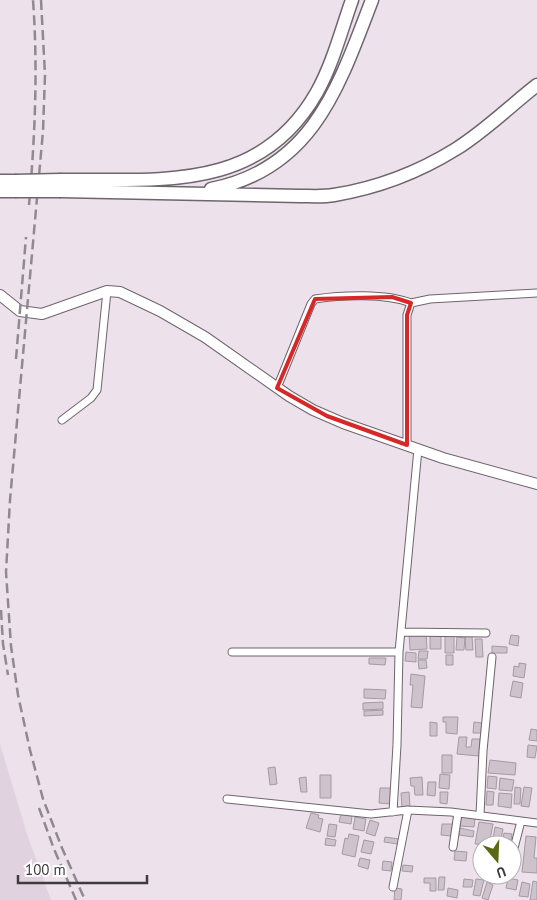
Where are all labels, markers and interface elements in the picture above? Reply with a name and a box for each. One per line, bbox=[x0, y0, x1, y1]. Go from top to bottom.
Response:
north arrow bbox=[472, 835, 522, 885]
scale bar bbox=[18, 852, 146, 884]
text: 100 m bbox=[25, 860, 66, 879]
text: U bbox=[494, 862, 508, 882]

